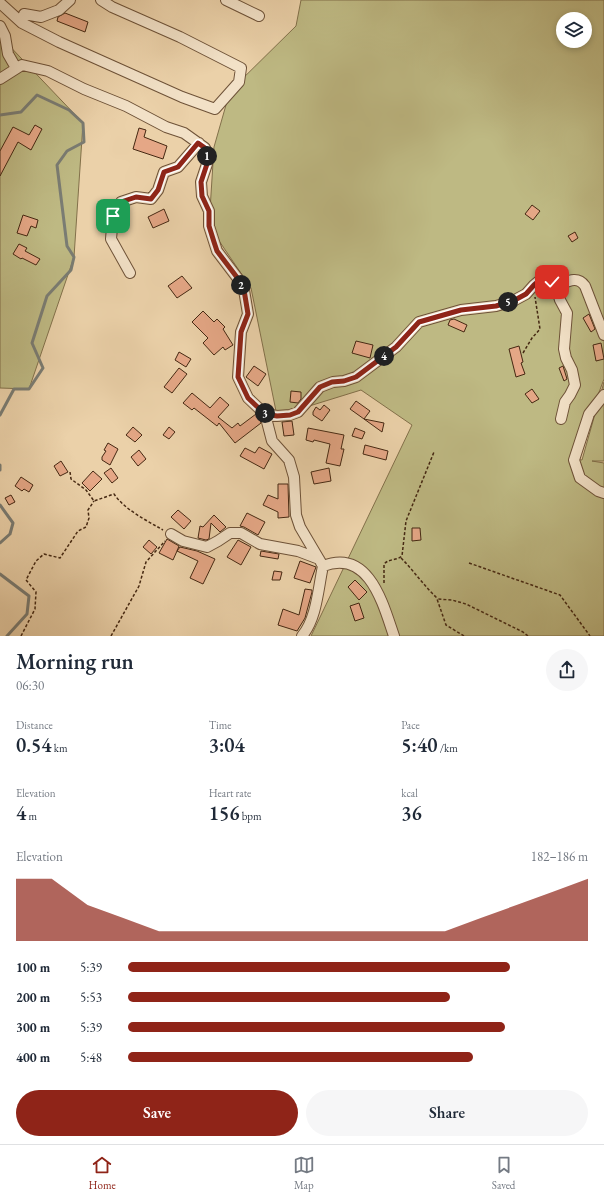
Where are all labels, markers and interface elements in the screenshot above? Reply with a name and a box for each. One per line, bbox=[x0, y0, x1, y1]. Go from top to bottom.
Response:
map controls bbox=[556, 12, 592, 48]
button: layers bbox=[556, 12, 592, 48]
pin: 1 bbox=[197, 146, 217, 166]
text: 1 bbox=[204, 149, 210, 163]
pin bbox=[96, 199, 130, 233]
icon: arrive bbox=[102, 205, 124, 227]
pin bbox=[535, 265, 569, 299]
icon: check bbox=[541, 271, 563, 293]
pin: 2 bbox=[231, 275, 251, 295]
text: 2 bbox=[238, 278, 244, 292]
pin: 5 bbox=[498, 292, 518, 312]
text: 5 bbox=[505, 295, 511, 309]
pin: 4 bbox=[374, 346, 394, 366]
text: 4 bbox=[381, 349, 387, 363]
pin: 3 bbox=[255, 403, 275, 423]
text: 3 bbox=[262, 406, 268, 420]
text: Morning run bbox=[16, 647, 134, 676]
button: share bbox=[546, 649, 588, 691]
text: 06:30 bbox=[16, 677, 44, 694]
text: Distance bbox=[16, 718, 53, 732]
text: Time bbox=[209, 718, 232, 732]
text: Pace bbox=[401, 718, 420, 732]
text: 0.54 bbox=[16, 732, 52, 758]
text: 3:04 bbox=[209, 732, 245, 758]
text: 5:40 bbox=[401, 732, 438, 758]
text: km bbox=[52, 741, 68, 755]
text: /km bbox=[438, 741, 458, 755]
text: Elevation bbox=[16, 786, 56, 800]
text: Heart rate bbox=[209, 786, 251, 800]
text: kcal bbox=[401, 786, 418, 800]
text: 4 bbox=[16, 800, 26, 826]
text: 156 bbox=[209, 800, 239, 826]
text: 36 bbox=[401, 800, 422, 826]
text: m bbox=[26, 809, 37, 823]
text: bpm bbox=[239, 809, 262, 823]
text: Elevation bbox=[16, 848, 63, 865]
text: 182–186 m bbox=[531, 848, 588, 865]
text: 100 m bbox=[16, 959, 50, 976]
text: 5:39 bbox=[80, 959, 102, 976]
text: 200 m bbox=[16, 989, 50, 1006]
text: 5:53 bbox=[80, 989, 102, 1006]
text: 300 m bbox=[16, 1019, 50, 1036]
text: 5:39 bbox=[80, 1019, 102, 1036]
text: 400 m bbox=[16, 1049, 50, 1066]
text: 5:48 bbox=[80, 1049, 102, 1066]
button: Save bbox=[16, 1090, 298, 1136]
button: Share bbox=[306, 1090, 588, 1136]
tab: Home bbox=[89, 1154, 116, 1192]
tab: Map bbox=[293, 1154, 315, 1192]
tab: Saved bbox=[492, 1154, 515, 1192]

